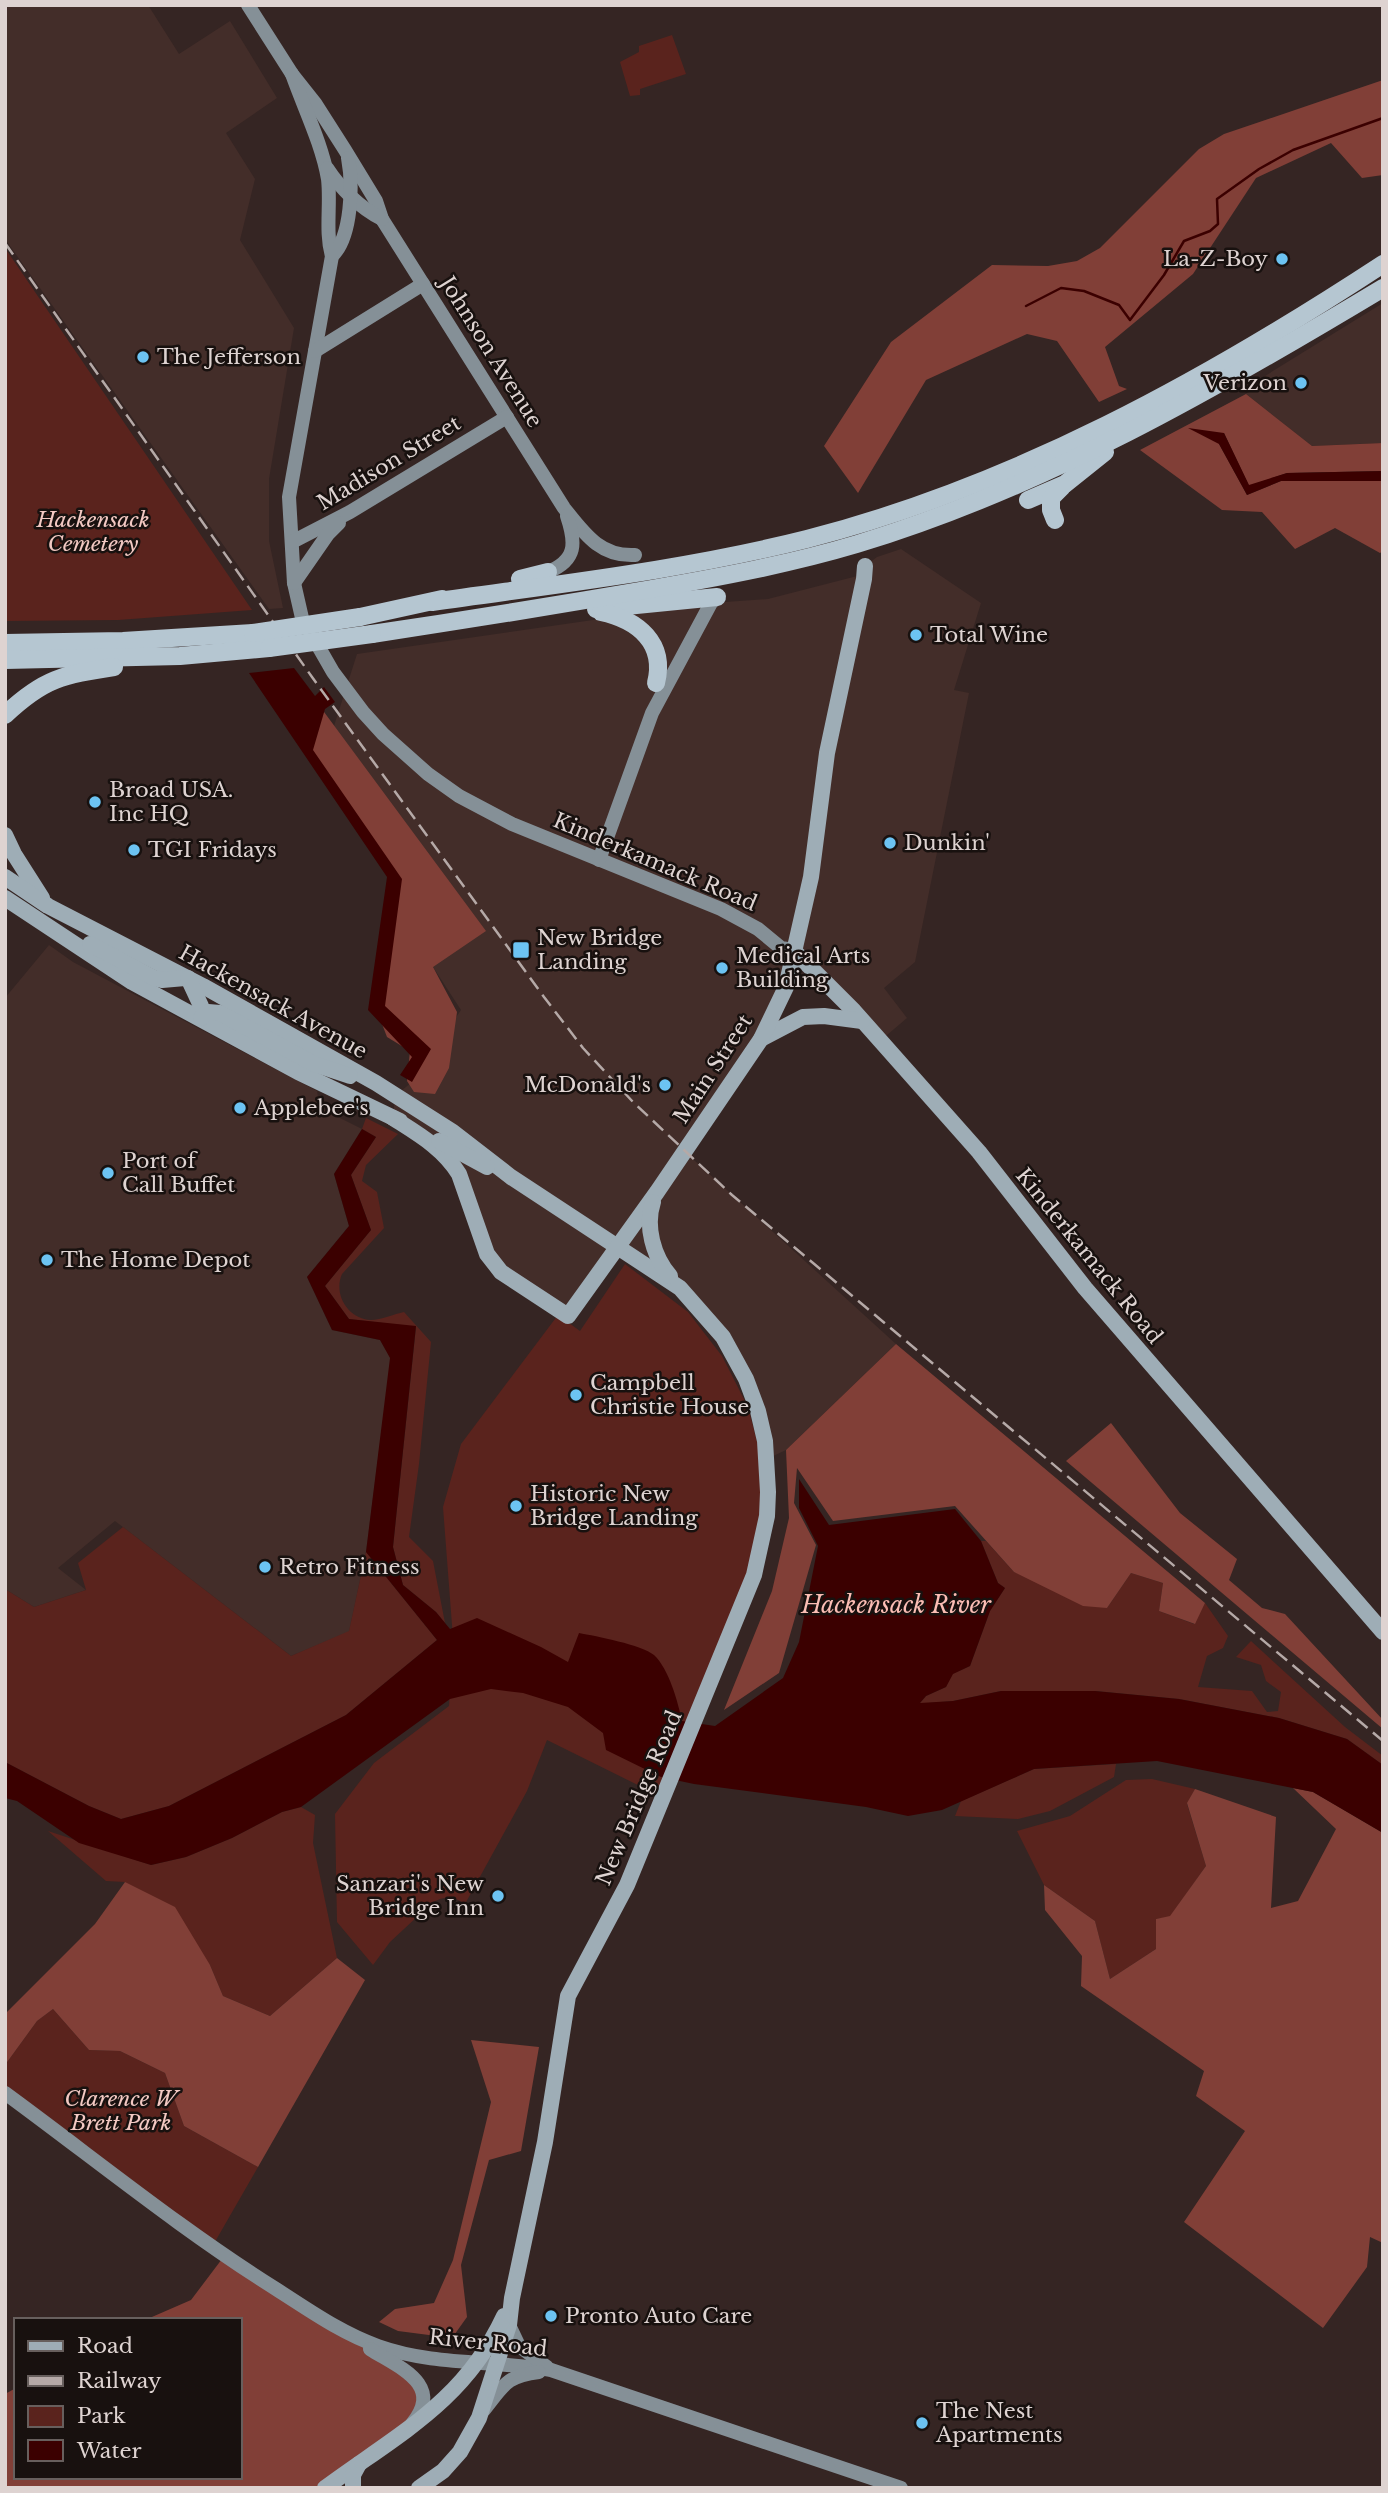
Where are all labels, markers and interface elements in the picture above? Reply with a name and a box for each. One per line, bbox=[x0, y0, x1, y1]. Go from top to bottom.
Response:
place label: La-Z-Boy bbox=[1163, 246, 1269, 272]
marker: La-Z-Boy bbox=[1274, 251, 1290, 267]
street label: Johnson Avenue bbox=[432, 269, 548, 432]
place label: The Jefferson bbox=[157, 344, 301, 370]
marker: The Jefferson bbox=[135, 349, 151, 365]
place label: Verizon bbox=[1202, 370, 1287, 396]
marker: Verizon bbox=[1293, 375, 1309, 391]
street label: Madison Street bbox=[313, 410, 466, 516]
park label: Hackensack Cemetery bbox=[35, 507, 150, 557]
place label: Total Wine bbox=[930, 622, 1048, 648]
marker: Total Wine bbox=[908, 627, 924, 643]
place label: Broad USA. Inc HQ bbox=[109, 777, 233, 827]
marker: Broad USA. Inc HQ bbox=[87, 794, 103, 810]
street label: Kinderkamack Road bbox=[549, 807, 761, 917]
place label: Dunkin' bbox=[904, 830, 990, 856]
marker: Dunkin' bbox=[882, 835, 898, 851]
place label: TGI Fridays bbox=[148, 837, 277, 863]
marker: TGI Fridays bbox=[126, 842, 142, 858]
place label: New Bridge Landing bbox=[537, 925, 662, 975]
street label: Hackensack Avenue bbox=[174, 939, 372, 1065]
marker: New Bridge Landing bbox=[511, 940, 531, 960]
place label: Medical Arts Building bbox=[736, 943, 870, 993]
marker: Medical Arts Building bbox=[714, 960, 730, 976]
street label: Main Street bbox=[668, 1009, 758, 1129]
place label: McDonald's bbox=[524, 1072, 651, 1098]
marker: McDonald's bbox=[657, 1077, 673, 1093]
place label: Applebee's bbox=[253, 1095, 369, 1121]
marker: Applebee's bbox=[232, 1100, 248, 1116]
place label: Port of Call Buffet bbox=[122, 1148, 235, 1198]
street label: Kinderkamack Road bbox=[1010, 1163, 1168, 1349]
marker: Port of Call Buffet bbox=[100, 1165, 116, 1181]
place label: The Home Depot bbox=[61, 1247, 250, 1273]
marker: The Home Depot bbox=[39, 1252, 55, 1268]
place label: Campbell Christie House bbox=[590, 1370, 749, 1420]
marker: Campbell Christie House bbox=[568, 1387, 584, 1403]
place label: Historic New Bridge Landing bbox=[530, 1481, 698, 1531]
marker: Historic New Bridge Landing bbox=[508, 1498, 524, 1514]
place label: Retro Fitness bbox=[279, 1554, 420, 1580]
marker: Retro Fitness bbox=[257, 1559, 273, 1575]
water label: Hackensack River bbox=[800, 1591, 992, 1619]
street label: New Bridge Road bbox=[590, 1707, 688, 1889]
place label: Sanzari's New Bridge Inn bbox=[336, 1871, 484, 1921]
marker: Sanzari's New Bridge Inn bbox=[490, 1888, 506, 1904]
park label: Clarence W Brett Park bbox=[65, 2086, 181, 2136]
place label: Pronto Auto Care bbox=[565, 2303, 752, 2329]
marker: Pronto Auto Care bbox=[543, 2308, 559, 2324]
legend bbox=[14, 2318, 242, 2479]
street label: River Road bbox=[427, 2324, 549, 2362]
text: Road bbox=[77, 2333, 133, 2359]
text: Railway bbox=[77, 2368, 162, 2394]
place label: The Nest Apartments bbox=[935, 2398, 1063, 2448]
text: Park bbox=[77, 2403, 126, 2429]
marker: The Nest Apartments bbox=[914, 2415, 930, 2431]
text: Water bbox=[76, 2438, 141, 2464]

